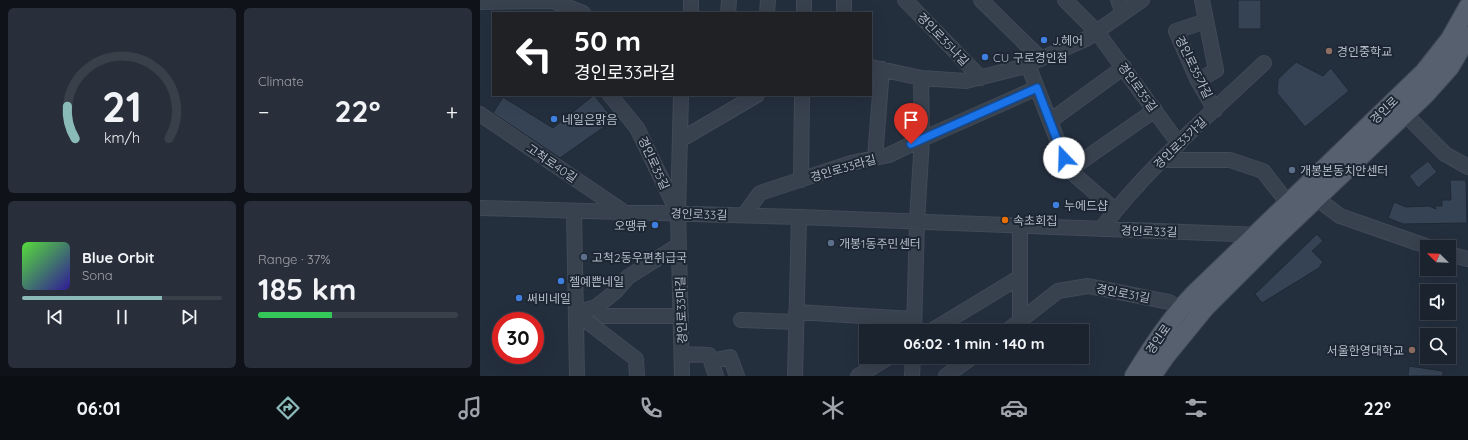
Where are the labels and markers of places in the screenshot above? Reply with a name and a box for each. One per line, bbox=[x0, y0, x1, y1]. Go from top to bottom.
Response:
place label: J.헤어 bbox=[1052, 33, 1083, 48]
marker: J.헤어 bbox=[1039, 35, 1049, 45]
place label: 경인중학교 bbox=[1337, 44, 1392, 59]
marker: 경인중학교 bbox=[1324, 46, 1334, 56]
place label: CU 구로경인점 bbox=[993, 50, 1068, 65]
marker: CU 구로경인점 bbox=[980, 52, 990, 62]
pin bbox=[894, 103, 928, 144]
place label: 네일은맑음 bbox=[562, 112, 617, 127]
marker: 네일은맑음 bbox=[549, 114, 559, 124]
place label: 개봉본동치안센터 bbox=[1300, 163, 1388, 178]
marker: 개봉본동치안센터 bbox=[1287, 165, 1297, 175]
place label: 누에드샵 bbox=[1064, 198, 1108, 213]
marker: 누에드샵 bbox=[1051, 200, 1061, 210]
place label: 속초회집 bbox=[1013, 213, 1057, 228]
marker: 속초회집 bbox=[1000, 215, 1010, 225]
place label: 오땡큐 bbox=[614, 218, 647, 233]
marker: 오땡큐 bbox=[650, 220, 660, 230]
place label: 개봉1동주민센터 bbox=[839, 236, 921, 251]
marker: 개봉1동주민센터 bbox=[826, 238, 836, 248]
place label: 고척2동우편취급국 bbox=[592, 250, 687, 265]
marker: 고척2동우편취급국 bbox=[579, 252, 589, 262]
place label: 젤예쁜네일 bbox=[569, 274, 624, 289]
marker: 젤예쁜네일 bbox=[556, 276, 566, 286]
place label: 써비네일 bbox=[527, 291, 571, 306]
marker: 써비네일 bbox=[514, 293, 524, 303]
place label: 서울한영대학교 bbox=[1327, 343, 1404, 358]
marker: 서울한영대학교 bbox=[1407, 345, 1417, 355]

